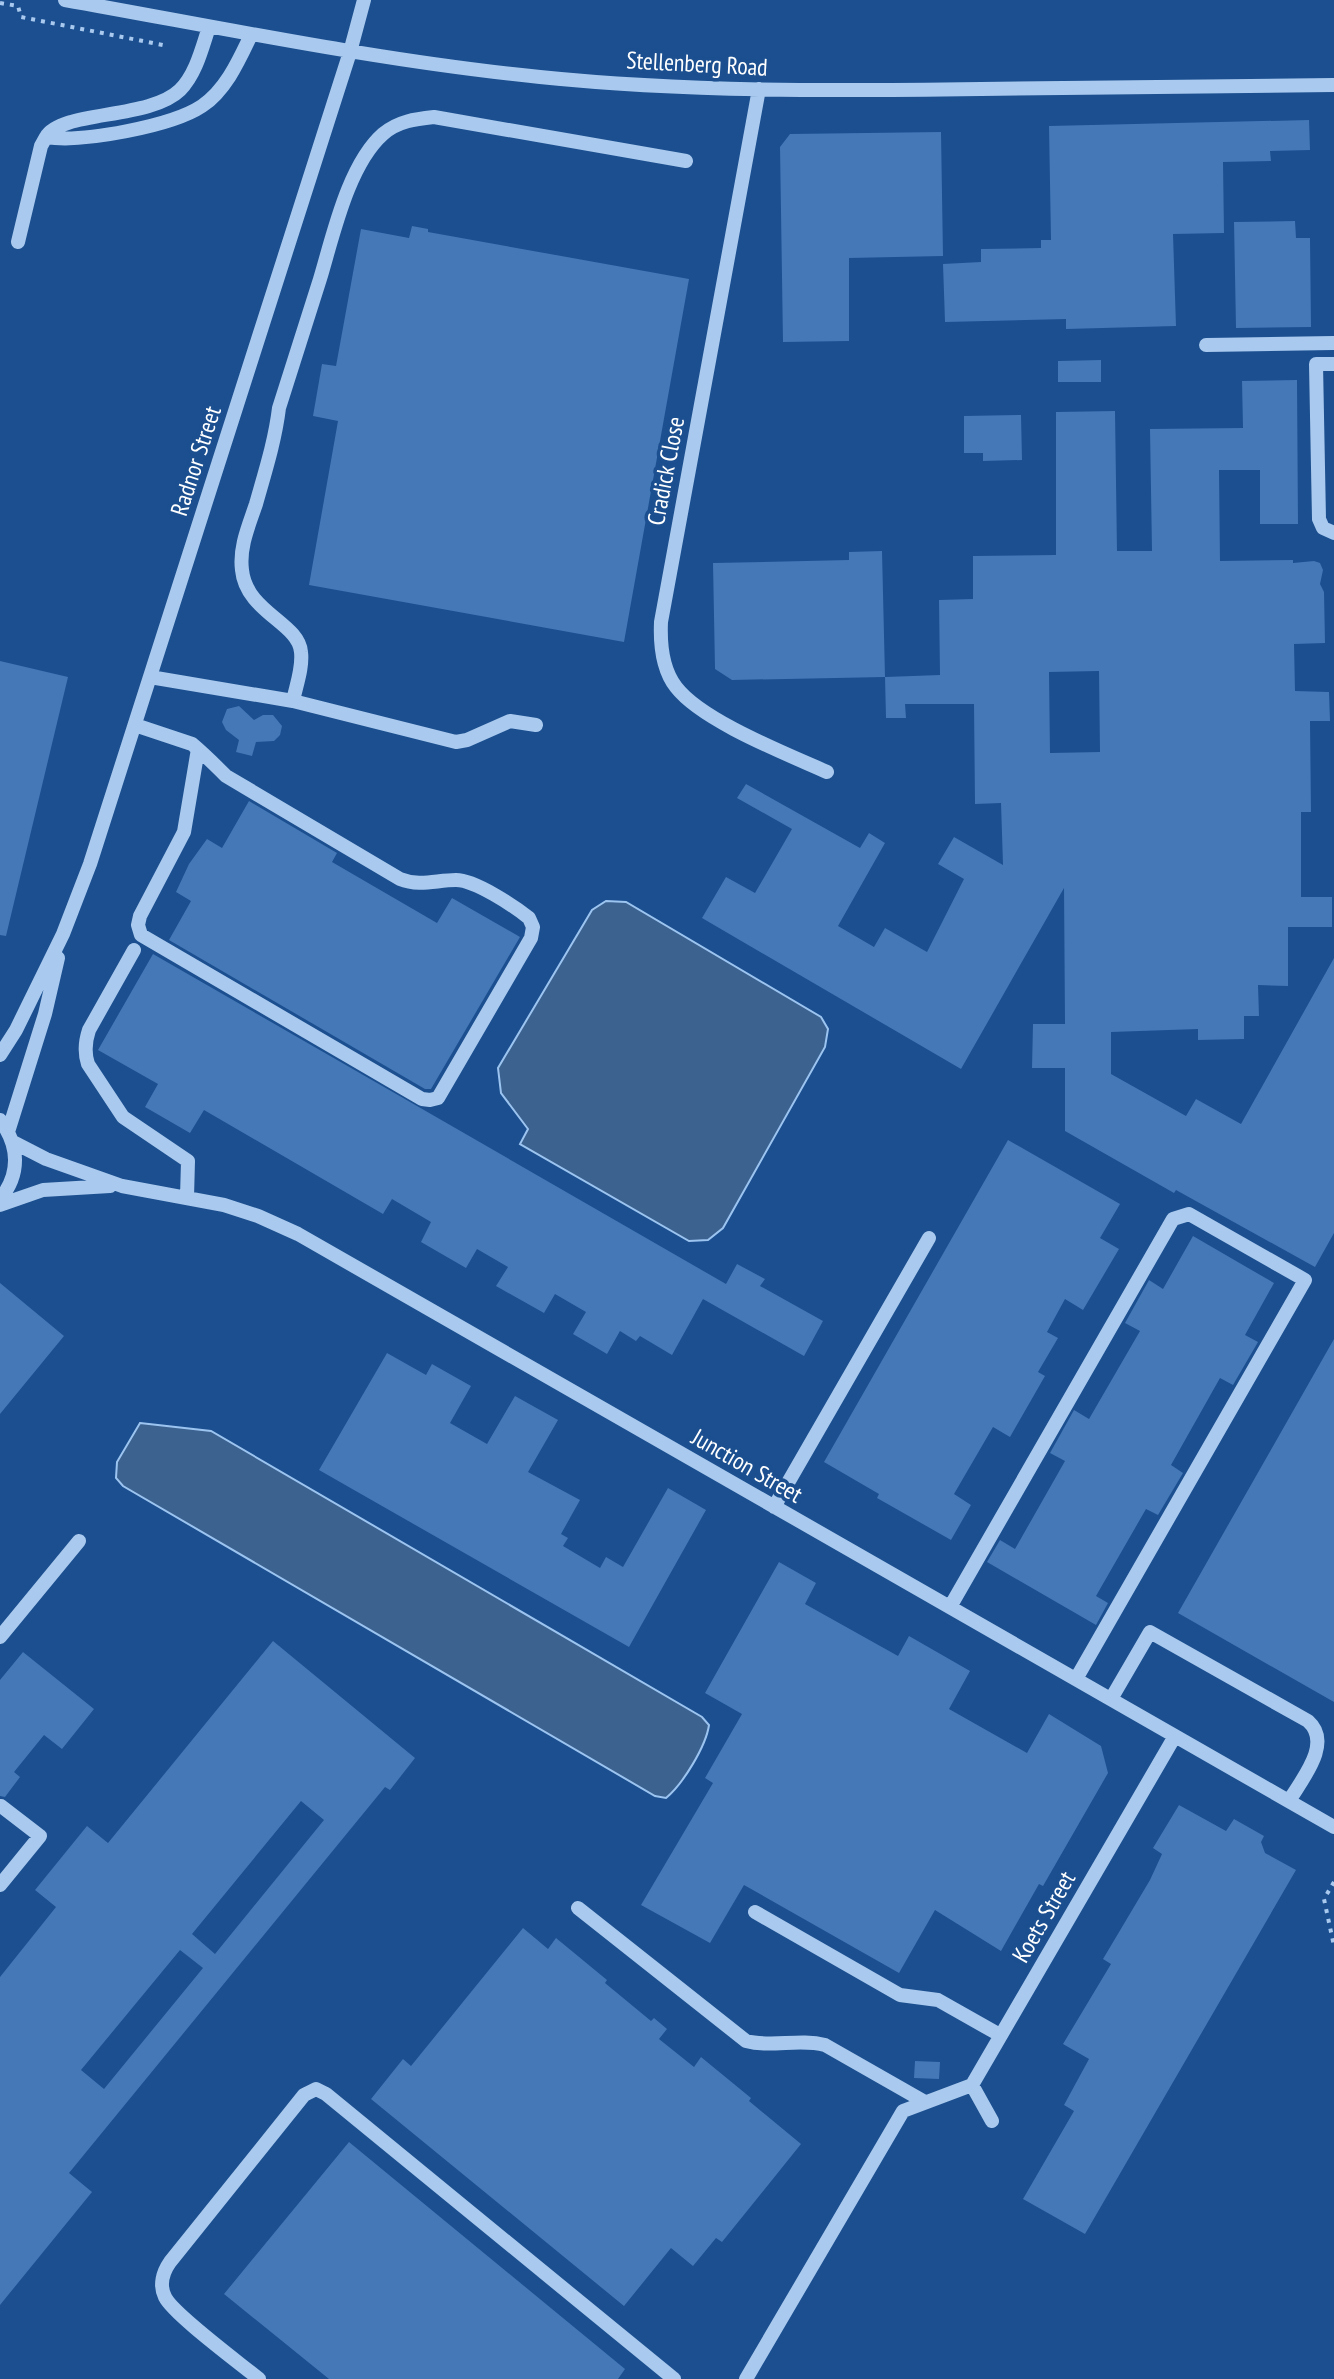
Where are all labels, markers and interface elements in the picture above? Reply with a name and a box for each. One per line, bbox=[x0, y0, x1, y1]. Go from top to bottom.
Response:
street label: Stellenberg Road bbox=[626, 44, 769, 83]
street label: Radnor Street bbox=[163, 402, 228, 520]
street label: Cradick Close bbox=[640, 414, 691, 528]
street label: Junction Street bbox=[685, 1421, 809, 1510]
street label: Koets Street bbox=[1005, 1865, 1082, 1968]

